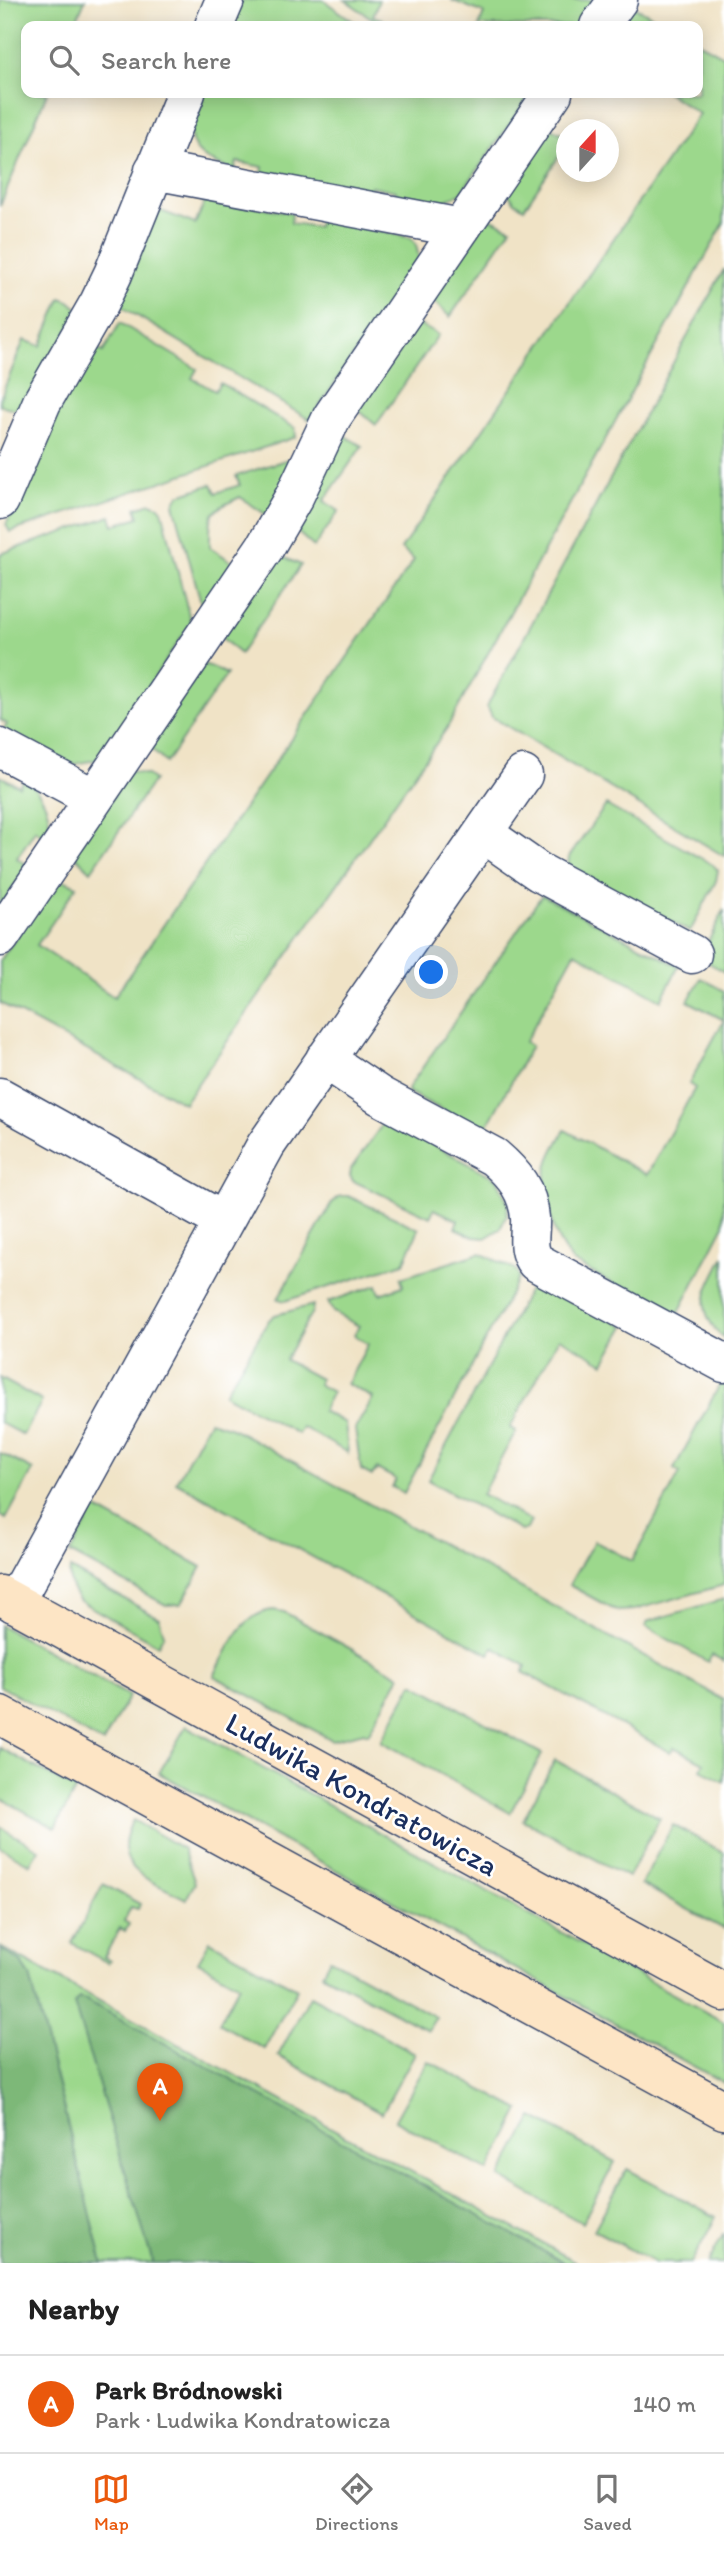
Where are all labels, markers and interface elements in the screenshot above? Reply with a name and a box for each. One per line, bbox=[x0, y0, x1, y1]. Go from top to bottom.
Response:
search box bbox=[21, 21, 703, 98]
icon: search bbox=[45, 41, 83, 79]
text: Search here bbox=[101, 44, 231, 76]
north arrow bbox=[556, 119, 619, 182]
your location bbox=[414, 955, 448, 989]
street label: Ludwika Kondratowicza bbox=[219, 1704, 505, 1884]
pin: A bbox=[137, 2063, 183, 2121]
text: Nearby bbox=[28, 2290, 119, 2327]
text: Park Bródnowski bbox=[95, 2374, 283, 2406]
text: A bbox=[44, 2390, 58, 2418]
text: 140 m bbox=[633, 2390, 696, 2418]
text: Park · Ludwika Kondratowicza bbox=[95, 2406, 390, 2434]
tab: Map bbox=[92, 2470, 130, 2535]
tab: Directions bbox=[315, 2470, 399, 2535]
tab: Saved bbox=[583, 2470, 632, 2535]

